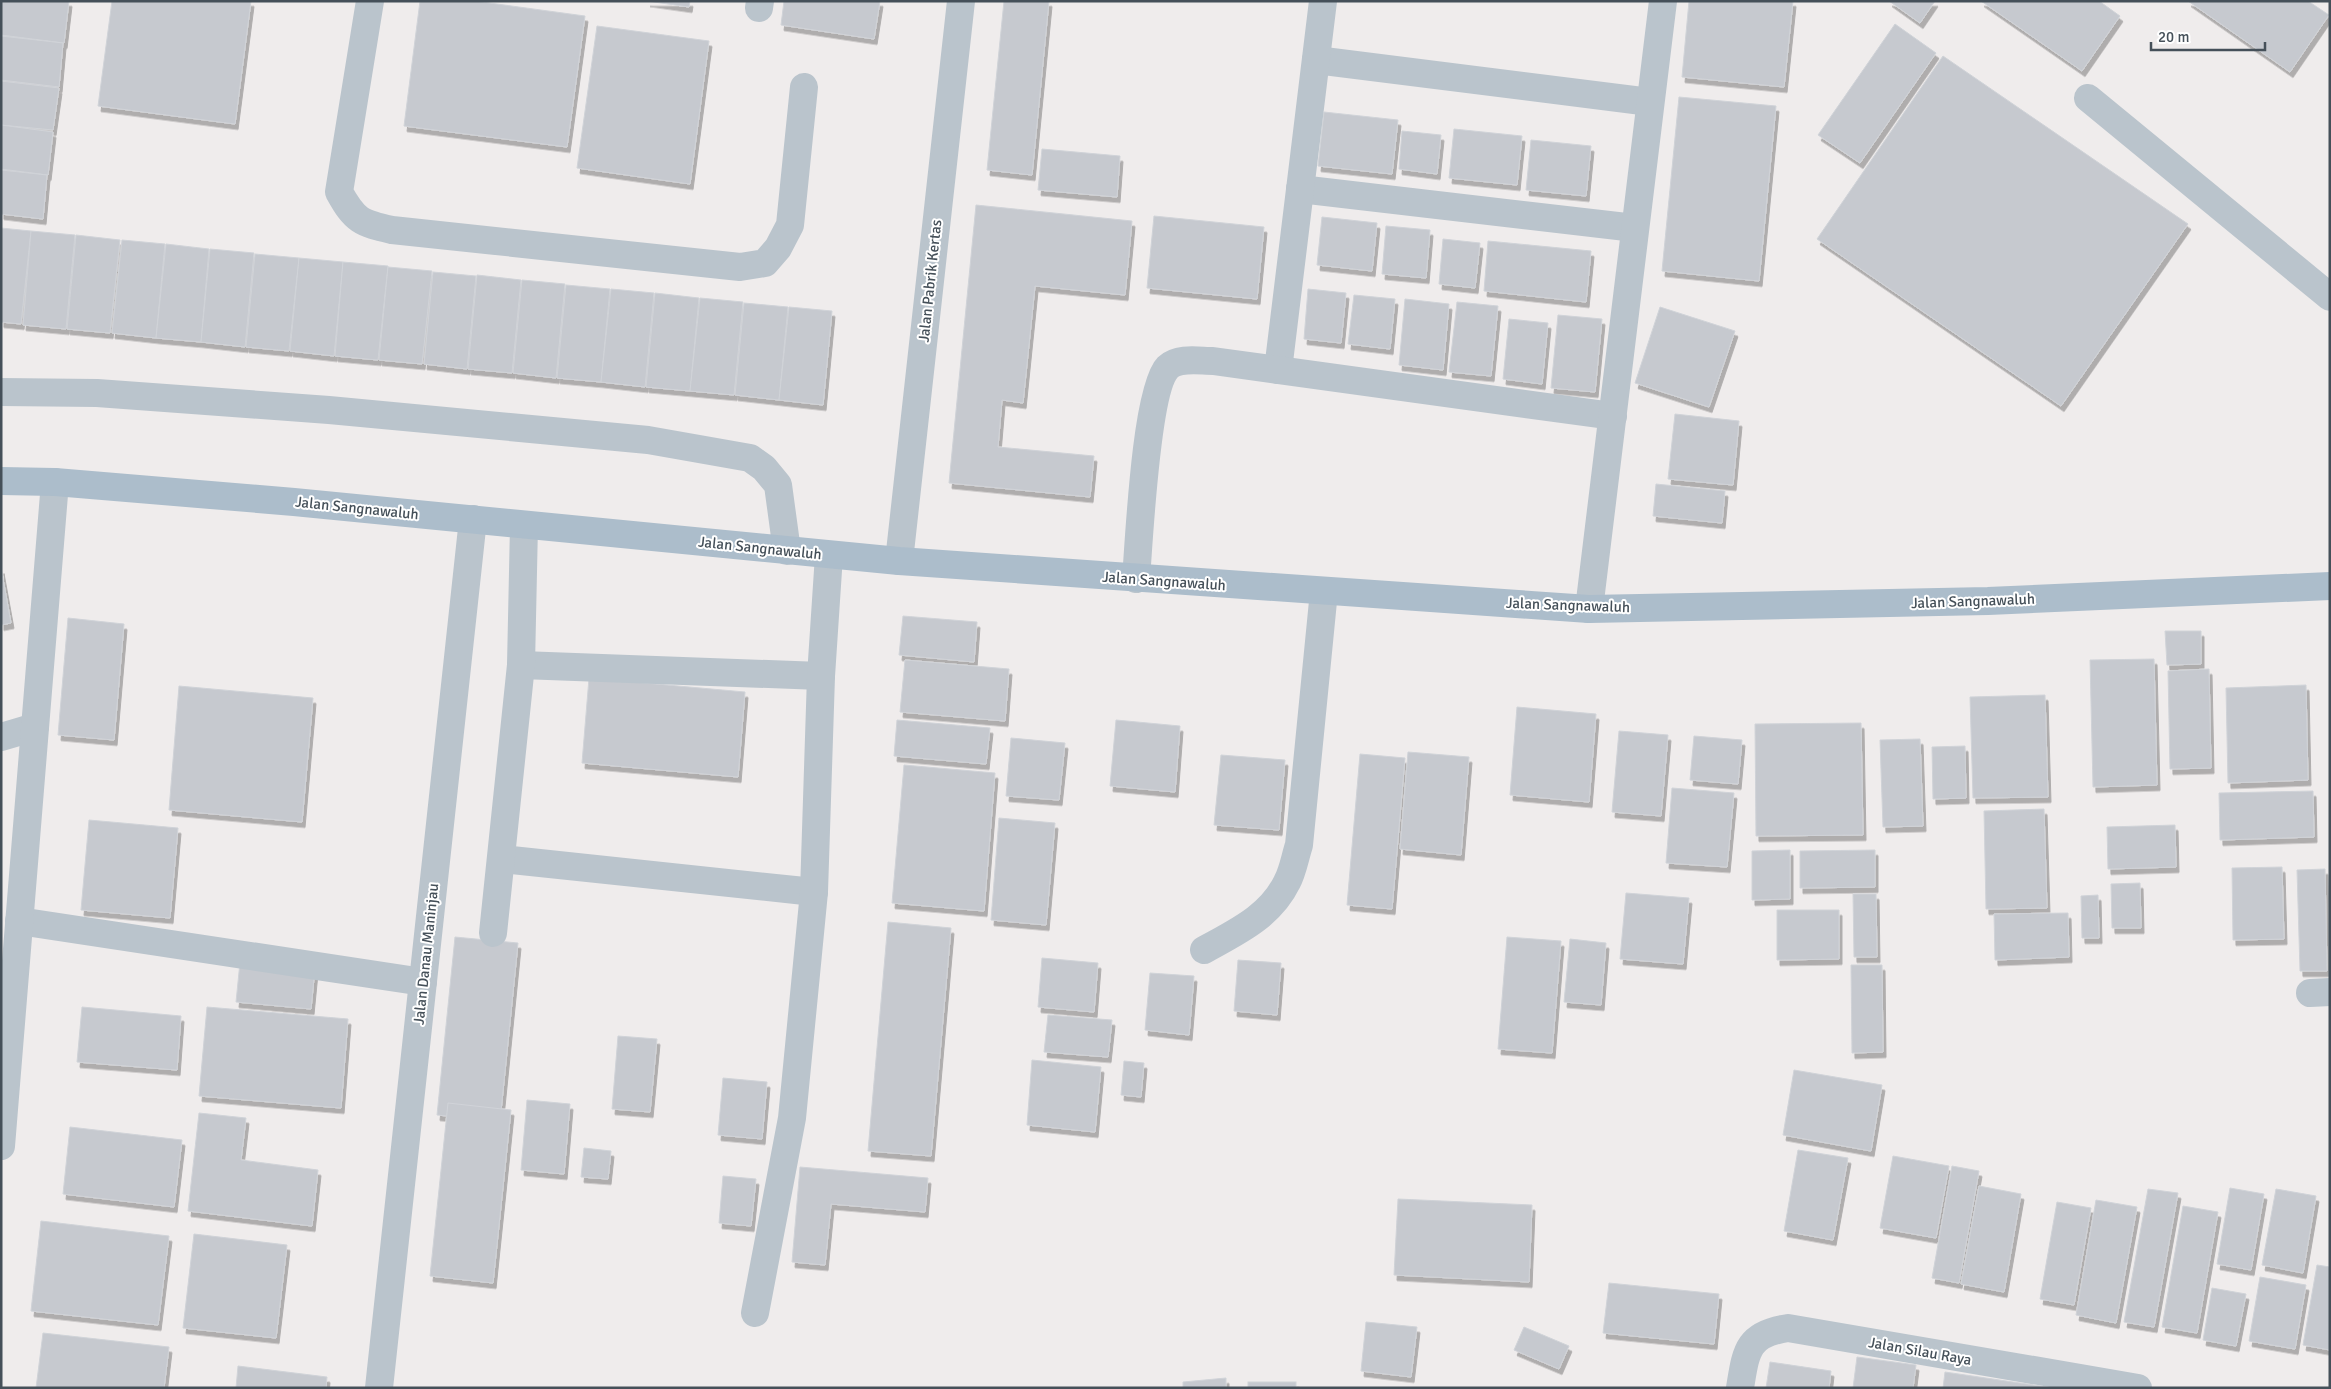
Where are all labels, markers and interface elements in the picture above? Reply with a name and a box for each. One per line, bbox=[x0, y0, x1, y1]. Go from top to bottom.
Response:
scale bar bbox=[2151, 20, 2265, 52]
text: 20 m bbox=[2158, 28, 2189, 46]
street label: Jalan Pabrik Kertas bbox=[915, 218, 945, 343]
street label: Jalan Sangnawaluh bbox=[294, 493, 420, 523]
street label: Jalan Sangnawaluh bbox=[697, 533, 823, 563]
street label: Jalan Sangnawaluh bbox=[1102, 568, 1226, 594]
street label: Jalan Sangnawaluh bbox=[1911, 590, 2035, 612]
street label: Jalan Sangnawaluh bbox=[1506, 594, 1630, 616]
street label: Jalan Danau Maninjau bbox=[410, 882, 442, 1026]
street label: Jalan Silau Raya bbox=[1867, 1333, 1973, 1369]

